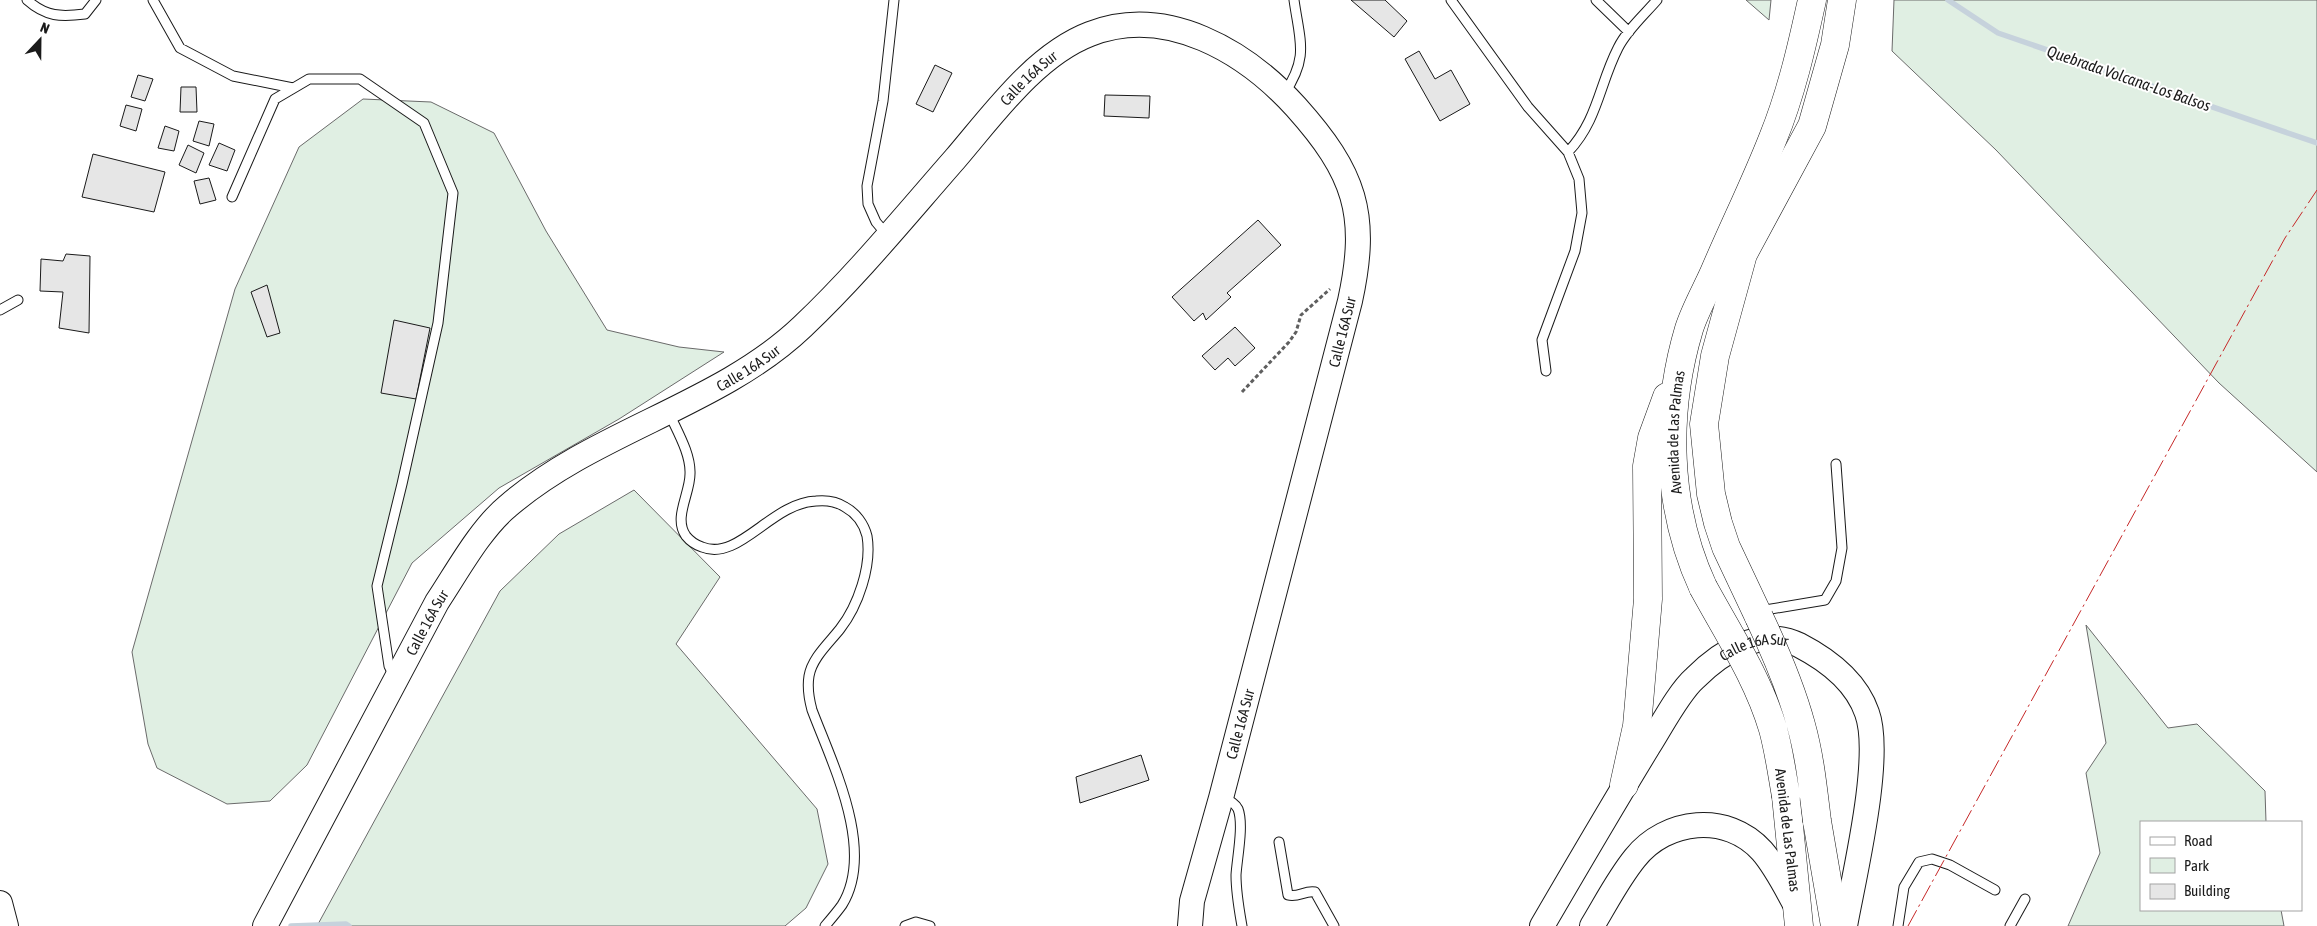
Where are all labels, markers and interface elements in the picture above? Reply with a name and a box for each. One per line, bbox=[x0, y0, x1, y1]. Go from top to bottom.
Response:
north arrow bbox=[15, 15, 65, 65]
text: N bbox=[38, 19, 52, 37]
water label: Quebrada Volcana-Los Balsos bbox=[2045, 42, 2214, 115]
street label: Calle 16A Sur bbox=[996, 46, 1060, 108]
street label: Calle 16A Sur bbox=[1325, 295, 1359, 369]
street label: Calle 16A Sur bbox=[713, 341, 783, 394]
street label: Avenida de Las Palmas bbox=[1664, 369, 1687, 495]
street label: Calle 16A Sur bbox=[402, 586, 452, 658]
street label: Calle 16A Sur bbox=[1716, 630, 1791, 664]
street label: Calle 16A Sur bbox=[1222, 687, 1258, 761]
street label: Avenida de Las Palmas bbox=[1772, 767, 1804, 893]
legend bbox=[2140, 821, 2302, 911]
text: Road bbox=[2184, 832, 2213, 849]
text: Park bbox=[2184, 857, 2209, 874]
text: Building bbox=[2184, 882, 2230, 899]

